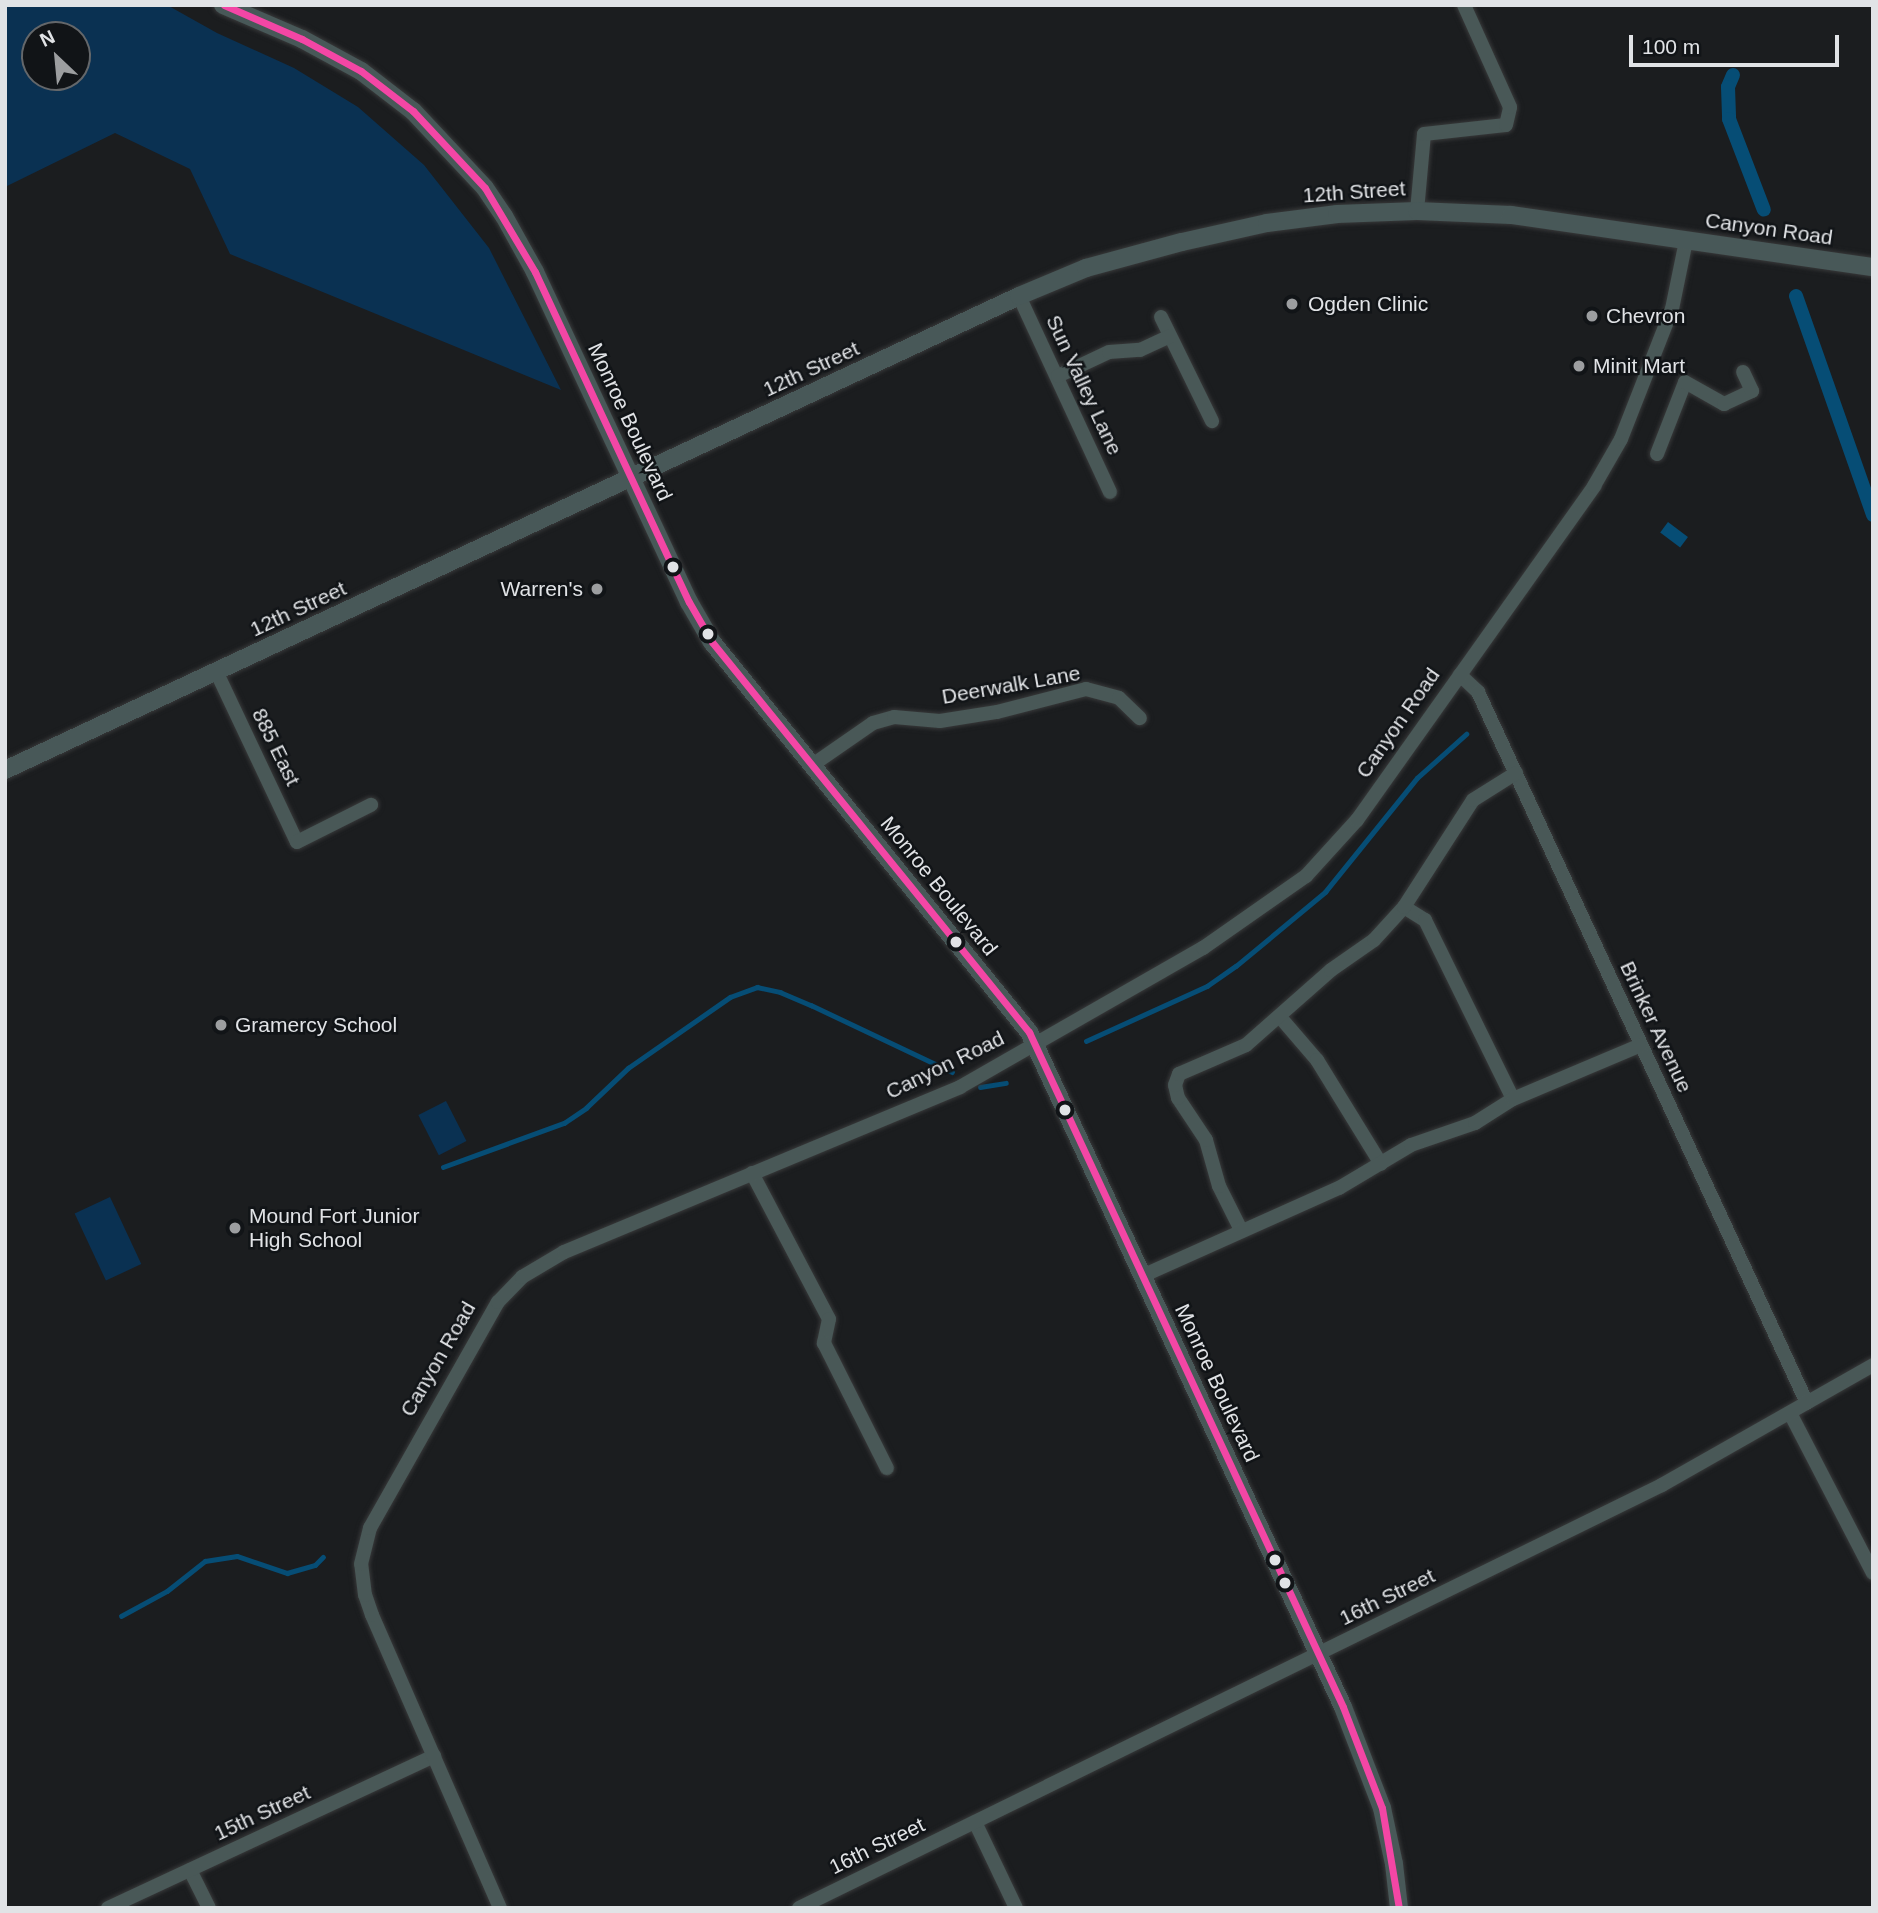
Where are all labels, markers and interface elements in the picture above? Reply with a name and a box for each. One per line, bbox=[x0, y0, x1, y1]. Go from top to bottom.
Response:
north arrow bbox=[21, 21, 91, 91]
scale bar bbox=[1633, 21, 1843, 65]
text: N bbox=[37, 26, 58, 51]
text: 100 m bbox=[1642, 35, 1700, 58]
street label: 12th Street bbox=[1302, 176, 1406, 208]
street label: Canyon Road bbox=[1704, 208, 1834, 250]
place label: Ogden Clinic bbox=[1308, 291, 1428, 317]
marker: Ogden Clinic bbox=[1282, 294, 1302, 314]
place label: Chevron bbox=[1606, 303, 1685, 329]
marker: Chevron bbox=[1584, 308, 1600, 324]
street label: Sun Valley Lane bbox=[1041, 311, 1127, 459]
street label: 12th Street bbox=[759, 336, 863, 402]
street label: Monroe Boulevard bbox=[582, 339, 678, 505]
place label: Minit Mart bbox=[1593, 353, 1685, 379]
marker: Minit Mart bbox=[1571, 358, 1587, 374]
unlabelled marker bbox=[666, 560, 680, 574]
street label: 12th Street bbox=[246, 576, 350, 642]
place label: Warren's bbox=[500, 576, 583, 602]
marker: Warren's bbox=[589, 581, 605, 597]
unlabelled marker bbox=[701, 627, 715, 641]
street label: Deerwalk Lane bbox=[940, 660, 1082, 710]
street label: Canyon Road bbox=[1351, 663, 1445, 783]
street label: 885 East bbox=[247, 704, 305, 790]
street label: Monroe Boulevard bbox=[875, 811, 1003, 961]
unlabelled marker bbox=[949, 935, 963, 949]
street label: Brinker Avenue bbox=[1614, 957, 1698, 1097]
place label: Gramercy School bbox=[235, 1012, 397, 1038]
marker: Gramercy School bbox=[213, 1017, 229, 1033]
street label: Canyon Road bbox=[882, 1026, 1008, 1104]
unlabelled marker bbox=[1058, 1103, 1072, 1117]
place label: Mound Fort Junior High School bbox=[249, 1203, 419, 1253]
marker: Mound Fort Junior High School bbox=[227, 1220, 243, 1236]
street label: Canyon Road bbox=[395, 1297, 481, 1421]
street label: Monroe Boulevard bbox=[1169, 1300, 1265, 1466]
unlabelled marker bbox=[1268, 1553, 1282, 1567]
street label: 16th Street bbox=[1335, 1563, 1439, 1631]
unlabelled marker bbox=[1278, 1576, 1292, 1590]
street label: 15th Street bbox=[210, 1780, 314, 1846]
street label: 16th Street bbox=[825, 1812, 929, 1880]

